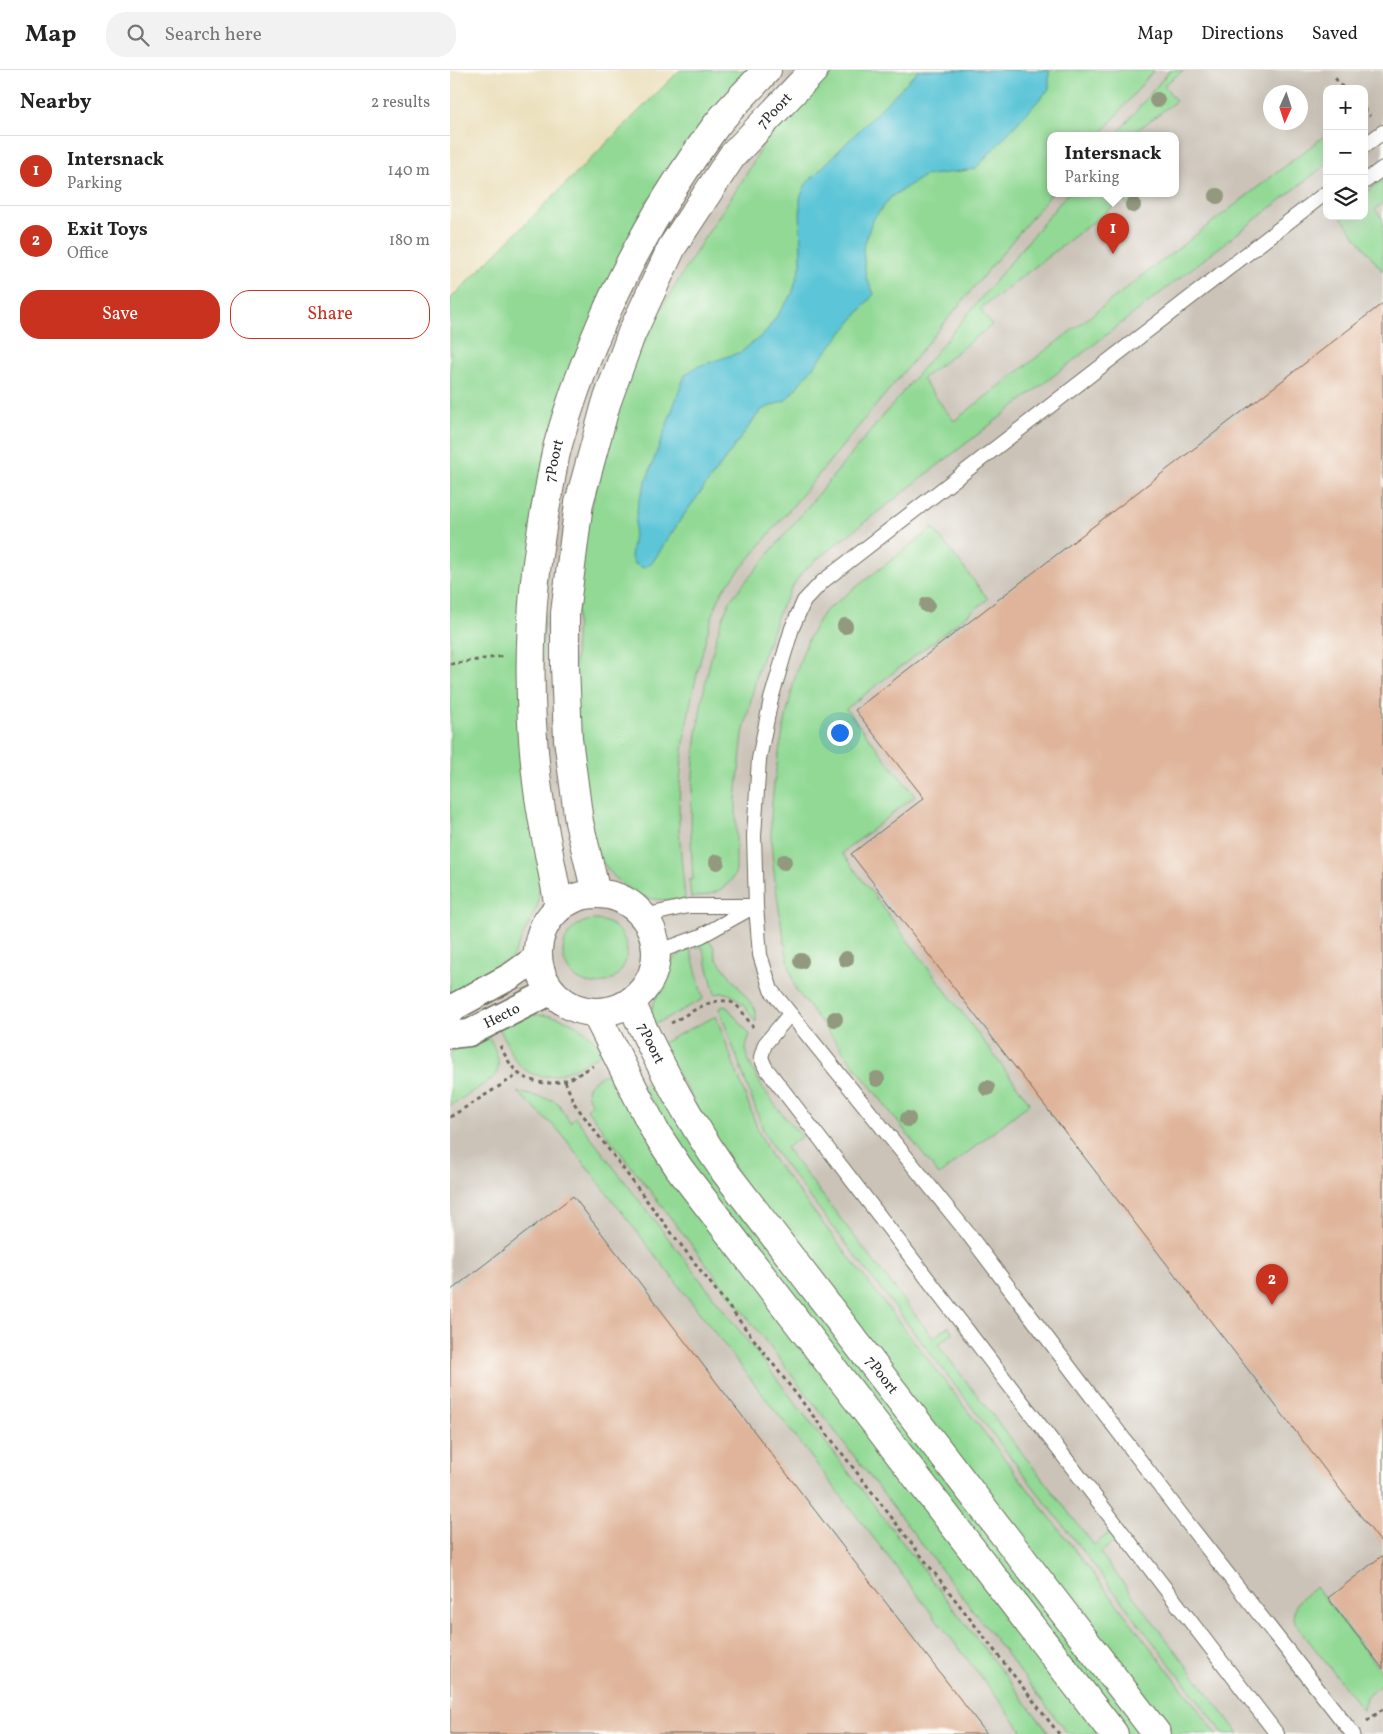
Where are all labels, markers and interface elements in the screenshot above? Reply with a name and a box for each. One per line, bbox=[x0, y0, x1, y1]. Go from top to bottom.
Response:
search box bbox=[106, 12, 456, 57]
text: Map bbox=[25, 18, 76, 52]
icon: search bbox=[124, 21, 152, 49]
text: Search here bbox=[164, 22, 262, 48]
text: Map bbox=[1137, 22, 1173, 47]
text: Directions bbox=[1201, 22, 1284, 47]
text: Saved bbox=[1312, 22, 1358, 47]
north arrow bbox=[1263, 85, 1308, 130]
map controls bbox=[1323, 85, 1368, 220]
button: + bbox=[1323, 85, 1368, 130]
text: Nearby bbox=[20, 88, 91, 117]
street label: 7Poort bbox=[752, 88, 797, 134]
text: 2 results bbox=[371, 92, 430, 114]
button: − bbox=[1323, 130, 1368, 175]
popup bbox=[1047, 132, 1179, 197]
text: Intersnack bbox=[1064, 141, 1162, 167]
text: Intersnack bbox=[67, 147, 164, 173]
text: 1 bbox=[33, 160, 39, 182]
text: 140 m bbox=[388, 160, 430, 182]
text: Parking bbox=[1064, 167, 1120, 189]
text: Parking bbox=[67, 173, 122, 195]
button: layers bbox=[1323, 175, 1368, 220]
pin: 1 bbox=[1097, 213, 1129, 254]
text: Exit Toys bbox=[67, 217, 148, 243]
text: 2 bbox=[32, 230, 40, 252]
text: 180 m bbox=[389, 230, 430, 252]
text: Office bbox=[67, 243, 109, 265]
button: Save bbox=[20, 290, 220, 339]
button: Share bbox=[230, 290, 430, 339]
street label: 7Poort bbox=[540, 437, 569, 484]
your location bbox=[827, 720, 853, 746]
street label: Hecto bbox=[480, 998, 524, 1034]
street label: 7Poort bbox=[632, 1020, 669, 1068]
pin: 2 bbox=[1256, 1264, 1288, 1305]
street label: 7Poort bbox=[860, 1352, 903, 1399]

